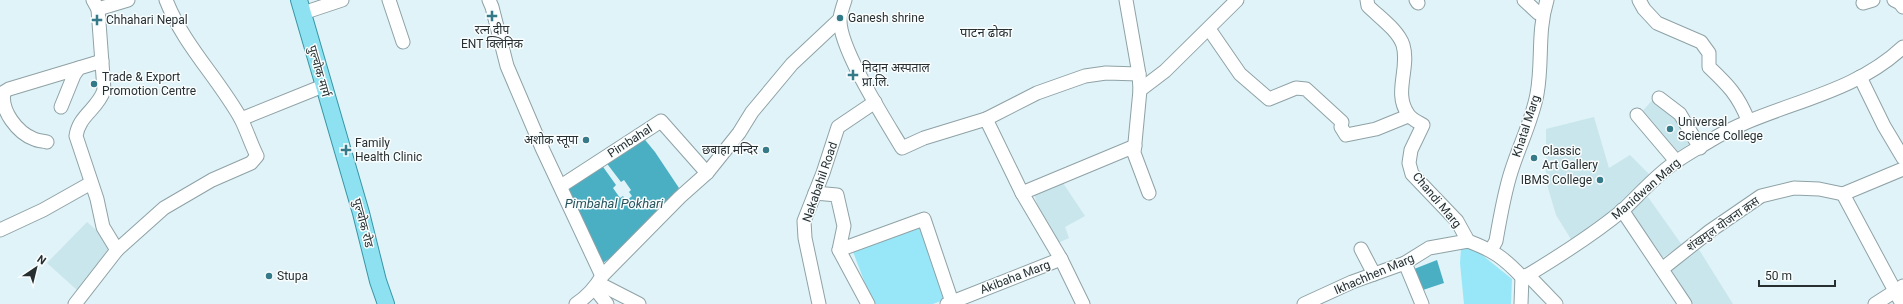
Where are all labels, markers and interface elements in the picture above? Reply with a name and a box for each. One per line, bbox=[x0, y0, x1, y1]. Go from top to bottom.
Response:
marker: रत्न दीप ENT क्लिनिक bbox=[486, 10, 498, 22]
place label: Ganesh shrine bbox=[848, 11, 924, 25]
place label: Chhahari Nepal bbox=[106, 13, 188, 27]
marker: Ganesh shrine bbox=[835, 13, 845, 23]
marker: Chhahari Nepal bbox=[91, 14, 103, 26]
place label: रत्न दीप ENT क्लिनिक bbox=[461, 22, 524, 51]
district label: पाटन ढोका bbox=[960, 25, 1013, 40]
street label: पुल्चोक मार्ग bbox=[304, 43, 334, 100]
place label: निदान अस्पताल प्रा.लि. bbox=[862, 60, 930, 89]
marker: निदान अस्पताल प्रा.लि. bbox=[847, 69, 859, 81]
place label: Trade & Export Promotion Centre bbox=[102, 70, 196, 98]
marker: Trade & Export Promotion Centre bbox=[89, 79, 99, 89]
street label: Khatal Marg bbox=[1509, 93, 1543, 159]
place label: Universal Science College bbox=[1678, 115, 1763, 143]
street label: Pimbahal bbox=[605, 121, 655, 161]
marker: Universal Science College bbox=[1665, 124, 1675, 134]
place label: अशोक स्तूपा bbox=[524, 132, 579, 148]
marker: अशोक स्तूपा bbox=[581, 135, 591, 145]
place label: Family Health Clinic bbox=[355, 136, 422, 164]
street label: Nakabahil Road bbox=[800, 140, 840, 224]
place label: छबाहा मन्दिर bbox=[702, 142, 759, 157]
marker: Family Health Clinic bbox=[340, 144, 352, 156]
place label: Classic Art Gallery bbox=[1542, 144, 1598, 172]
marker: छबाहा मन्दिर bbox=[761, 145, 771, 155]
marker: Classic Art Gallery bbox=[1529, 153, 1539, 163]
street label: Manidwan Marg bbox=[1609, 155, 1683, 223]
street label: Chandi Marg bbox=[1410, 169, 1464, 231]
place label: IBMS College bbox=[1521, 173, 1592, 187]
marker: IBMS College bbox=[1595, 175, 1605, 185]
street label: शंखमुल योजना क्रस bbox=[1683, 192, 1763, 255]
water label: Pimbahal Pokhari bbox=[565, 196, 664, 211]
street label: पुल्चोक रोड bbox=[349, 197, 377, 250]
north arrow bbox=[16, 248, 56, 288]
street label: Ikhachhen Marg bbox=[1332, 251, 1416, 297]
text: N bbox=[35, 253, 49, 268]
street label: Akibaha Marg bbox=[978, 257, 1052, 297]
scale bar bbox=[1759, 262, 1835, 288]
place label: Stupa bbox=[277, 269, 308, 283]
text: 50 m bbox=[1765, 269, 1792, 283]
marker: Stupa bbox=[264, 271, 274, 281]

